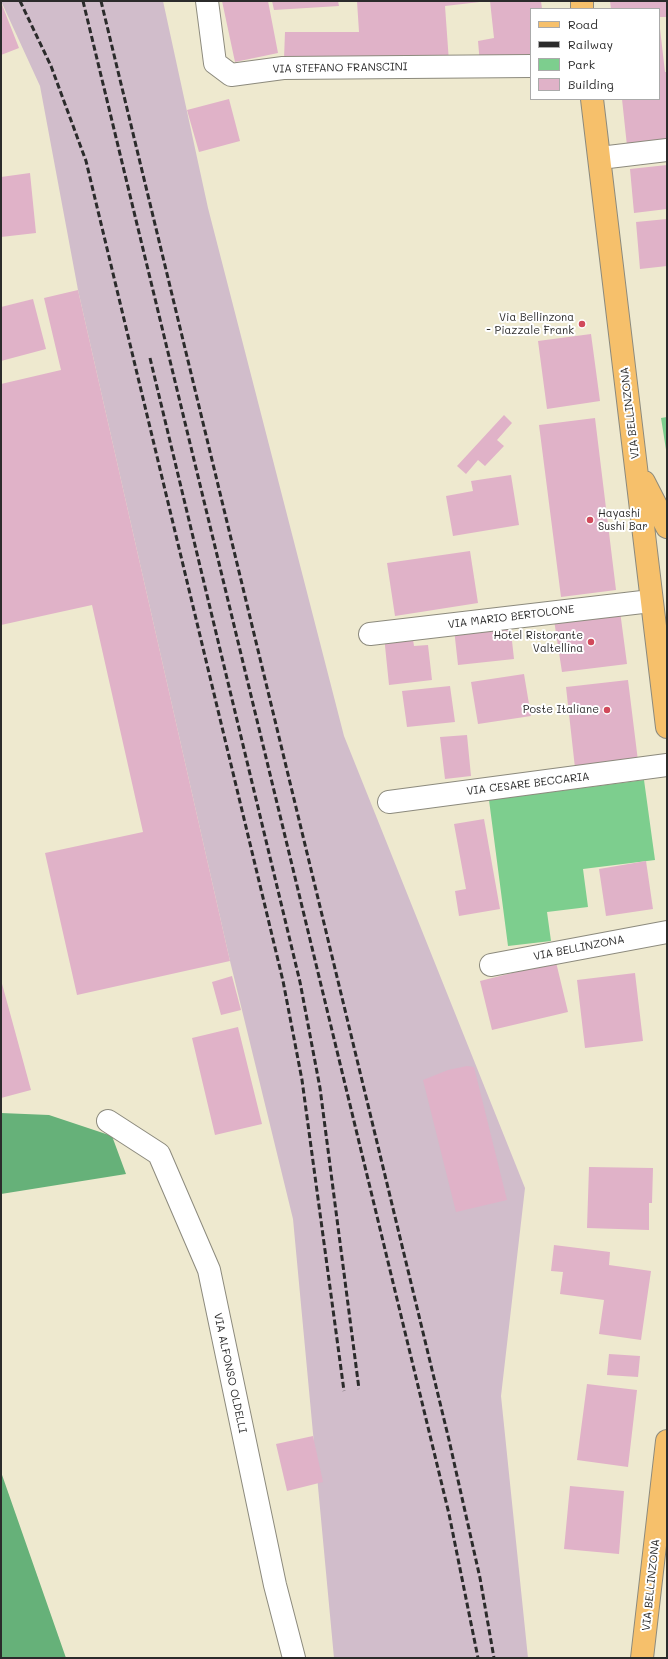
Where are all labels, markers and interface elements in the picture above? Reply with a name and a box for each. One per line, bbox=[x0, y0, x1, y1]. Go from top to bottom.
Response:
legend bbox=[530, 8, 660, 100]
text: Road bbox=[568, 16, 598, 32]
text: Railway bbox=[568, 36, 613, 52]
text: Park bbox=[568, 56, 595, 72]
street label: VIA STEFANO FRANSCINI bbox=[272, 60, 408, 76]
text: Building bbox=[568, 76, 614, 92]
place label: Via Bellinzona - Piazzale Frank bbox=[486, 311, 574, 337]
marker: Via Bellinzona - Piazzale Frank bbox=[577, 319, 587, 329]
street label: VIA BELLINZONA bbox=[618, 366, 642, 460]
place label: Hayashi Sushi Bar bbox=[598, 507, 648, 533]
marker: Hayashi Sushi Bar bbox=[585, 515, 595, 525]
street label: VIA MARIO BERTOLONE bbox=[447, 603, 575, 631]
place label: Hotel Ristorante Valtellina bbox=[493, 629, 583, 655]
marker: Hotel Ristorante Valtellina bbox=[586, 637, 596, 647]
place label: Poste Italiane bbox=[523, 703, 599, 717]
marker: Poste Italiane bbox=[602, 705, 612, 715]
street label: VIA CESARE BECCARIA bbox=[466, 770, 590, 798]
street label: VIA BELLINZONA bbox=[532, 933, 626, 963]
street label: VIA ALFONSO OLDELLI bbox=[211, 1312, 249, 1434]
street label: VIA BELLINZONA bbox=[640, 1538, 662, 1632]

